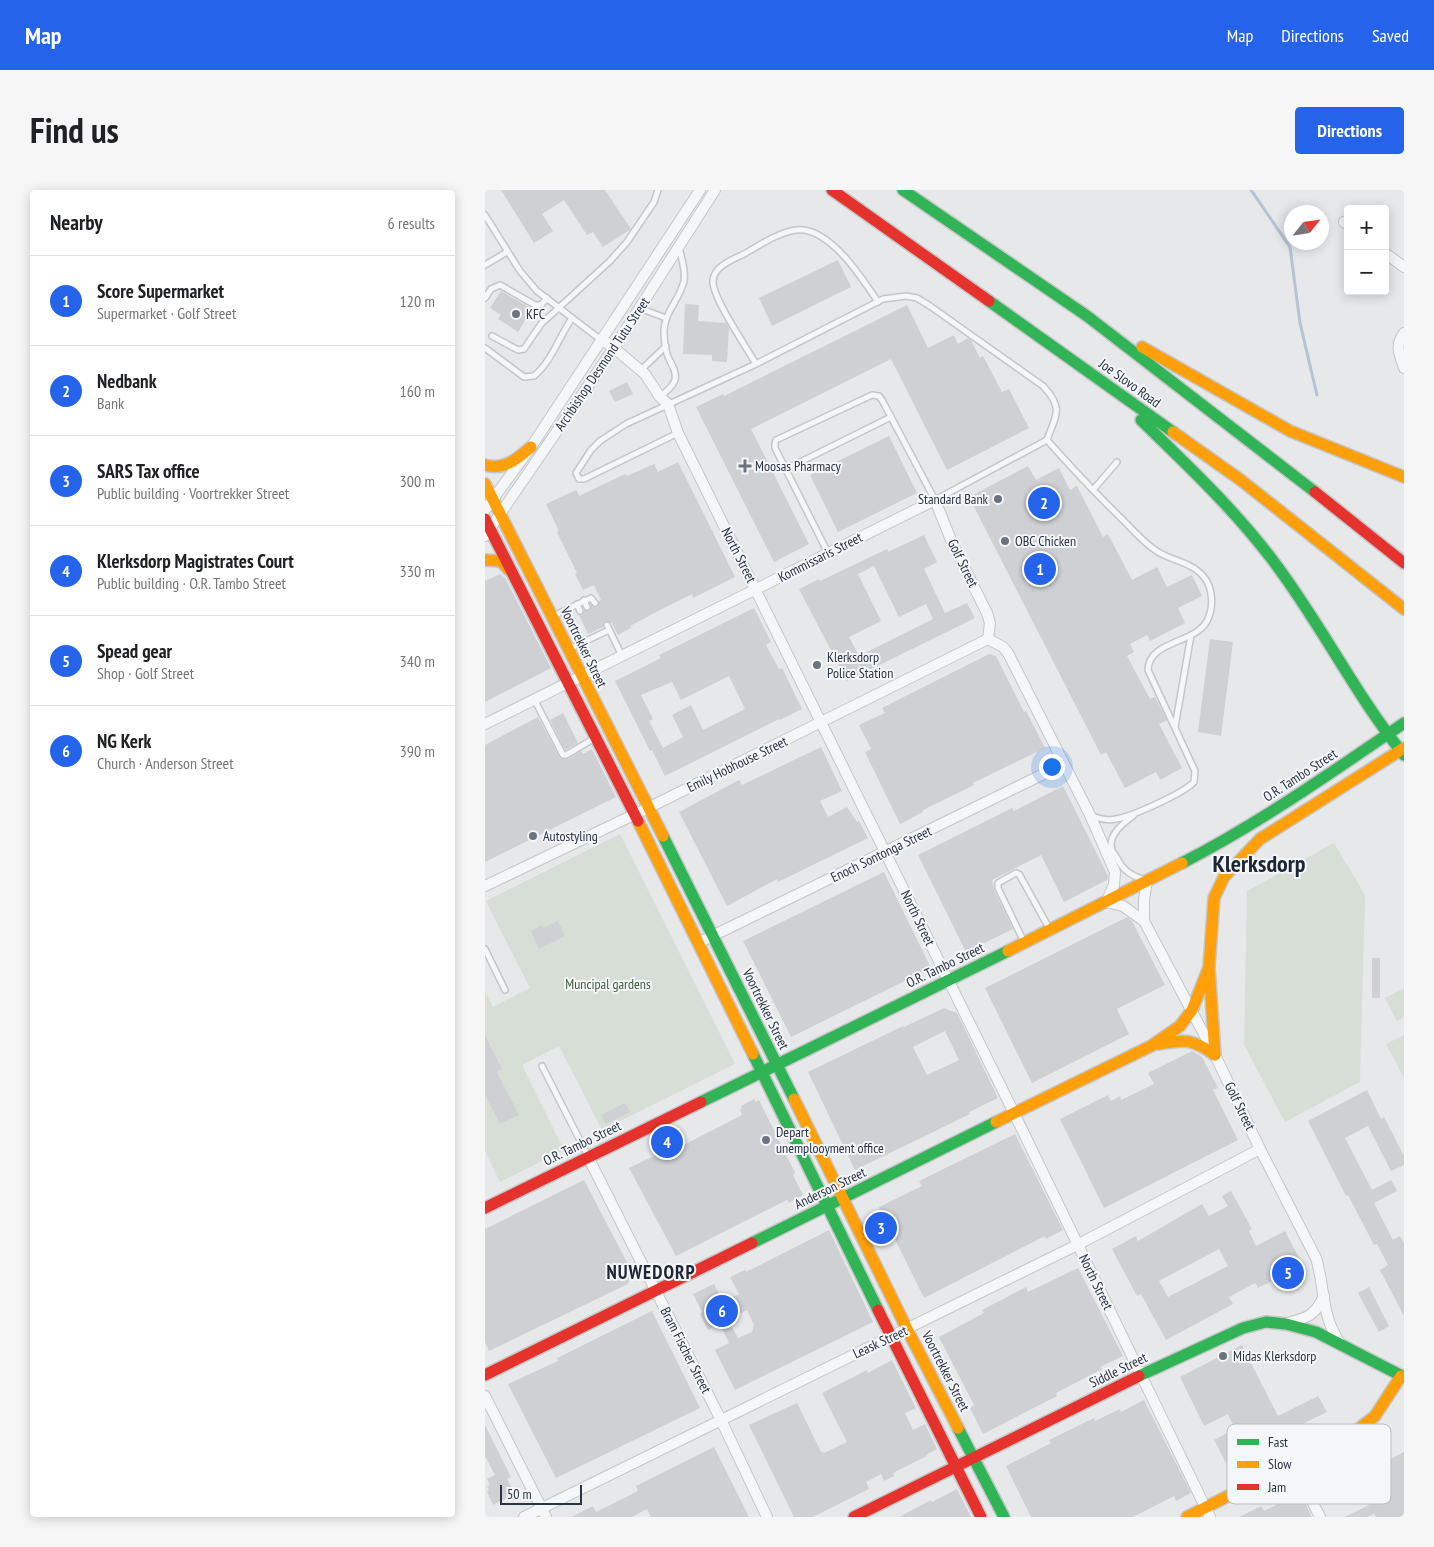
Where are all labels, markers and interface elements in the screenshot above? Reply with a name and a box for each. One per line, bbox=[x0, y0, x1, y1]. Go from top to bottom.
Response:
text: Map bbox=[25, 20, 62, 51]
text: Map bbox=[1227, 24, 1253, 47]
text: Directions bbox=[1281, 24, 1344, 47]
text: Saved bbox=[1372, 24, 1409, 47]
text: Find us bbox=[30, 107, 119, 153]
button: Directions bbox=[1295, 107, 1404, 154]
north arrow bbox=[1284, 205, 1329, 250]
map controls bbox=[1344, 205, 1389, 295]
button: + bbox=[1344, 205, 1389, 250]
text: Nearby bbox=[50, 209, 103, 236]
text: 6 results bbox=[388, 213, 435, 233]
button: − bbox=[1344, 250, 1389, 295]
text: Score Supermarket bbox=[97, 279, 224, 303]
text: 1 bbox=[62, 291, 70, 311]
text: 120 m bbox=[400, 291, 435, 311]
street label: Archbishop Desmond Tutu Street bbox=[550, 294, 654, 434]
text: Supermarket · Golf Street bbox=[97, 303, 236, 323]
place label: KFC bbox=[526, 305, 546, 323]
marker: KFC bbox=[510, 308, 522, 320]
street label: Joe Slovo Road bbox=[1095, 354, 1164, 411]
text: Nedbank bbox=[97, 369, 156, 393]
text: 2 bbox=[62, 381, 70, 401]
text: 160 m bbox=[400, 381, 435, 401]
text: Bank bbox=[97, 393, 124, 413]
place label: Moosas Pharmacy bbox=[755, 457, 842, 475]
text: SARS Tax office bbox=[97, 459, 200, 483]
marker: Moosas Pharmacy bbox=[739, 460, 751, 472]
text: 3 bbox=[62, 471, 70, 491]
text: 300 m bbox=[400, 471, 435, 491]
text: Public building · Voortrekker Street bbox=[97, 483, 289, 503]
pin: 2 bbox=[1028, 484, 1060, 522]
place label: Standard Bank bbox=[918, 490, 989, 508]
marker: Standard Bank bbox=[992, 493, 1004, 505]
street label: North Street bbox=[717, 524, 761, 586]
street label: Kommissaris Street bbox=[775, 528, 865, 586]
place label: OBC Chicken bbox=[1015, 532, 1076, 550]
marker: OBC Chicken bbox=[999, 535, 1011, 547]
street label: Golf Street bbox=[944, 536, 982, 590]
text: Klerksdorp Magistrates Court bbox=[97, 549, 294, 573]
pin: 1 bbox=[1024, 550, 1056, 588]
text: 4 bbox=[62, 561, 70, 581]
text: 330 m bbox=[400, 561, 435, 581]
text: Public building · O.R. Tambo Street bbox=[97, 573, 286, 593]
street label: Voortrekker Street bbox=[556, 603, 611, 691]
text: Spead gear bbox=[97, 639, 172, 663]
place label: Klerksdorp Police Station bbox=[827, 648, 893, 682]
text: 5 bbox=[62, 651, 70, 671]
text: 340 m bbox=[400, 651, 435, 671]
marker: Klerksdorp Police Station bbox=[811, 659, 823, 671]
text: Shop · Golf Street bbox=[97, 663, 194, 683]
text: NG Kerk bbox=[97, 729, 151, 753]
street label: Emily Hobhouse Street bbox=[684, 732, 790, 796]
text: 6 bbox=[62, 741, 70, 761]
text: 390 m bbox=[400, 741, 435, 761]
street label: O.R. Tambo Street bbox=[1260, 744, 1340, 806]
text: Church · Anderson Street bbox=[97, 753, 234, 773]
your location bbox=[1039, 754, 1065, 780]
street label: Enoch Sontonga Street bbox=[828, 822, 935, 886]
place label: Autostyling bbox=[543, 827, 598, 845]
marker: Autostyling bbox=[527, 830, 539, 842]
district label: Klerksdorp bbox=[1213, 848, 1306, 879]
street label: North Street bbox=[897, 887, 939, 949]
street label: O.R. Tambo Street bbox=[903, 938, 987, 992]
street label: Voortrekker Street bbox=[738, 965, 793, 1053]
park label: Muncipal gardens bbox=[565, 975, 651, 993]
street label: Golf Street bbox=[1221, 1079, 1259, 1133]
street label: O.R. Tambo Street bbox=[540, 1116, 624, 1170]
pin: 4 bbox=[651, 1123, 683, 1161]
place label: Depart unemplooyment office bbox=[776, 1123, 884, 1157]
marker: Depart unemplooyment office bbox=[760, 1134, 772, 1146]
street label: Anderson Street bbox=[791, 1163, 869, 1213]
pin: 3 bbox=[865, 1209, 897, 1247]
street label: North Street bbox=[1075, 1251, 1117, 1313]
pin: 5 bbox=[1272, 1254, 1304, 1292]
district label: NUWEDORP bbox=[606, 1260, 696, 1284]
pin: 6 bbox=[706, 1292, 738, 1330]
street label: Bram Fischer Street bbox=[657, 1304, 716, 1396]
street label: Leask Street bbox=[850, 1321, 910, 1362]
street label: Voortrekker Street bbox=[918, 1327, 974, 1414]
place label: Midas Klerksdorp bbox=[1233, 1347, 1316, 1365]
street label: Siddle Street bbox=[1086, 1348, 1150, 1392]
marker: Midas Klerksdorp bbox=[1217, 1350, 1229, 1362]
legend bbox=[1227, 1424, 1391, 1504]
text: Fast bbox=[1268, 1433, 1288, 1451]
text: Slow bbox=[1268, 1455, 1292, 1473]
text: Jam bbox=[1267, 1478, 1286, 1496]
scale bar bbox=[500, 1482, 583, 1505]
text: 50 m bbox=[507, 1485, 532, 1503]

